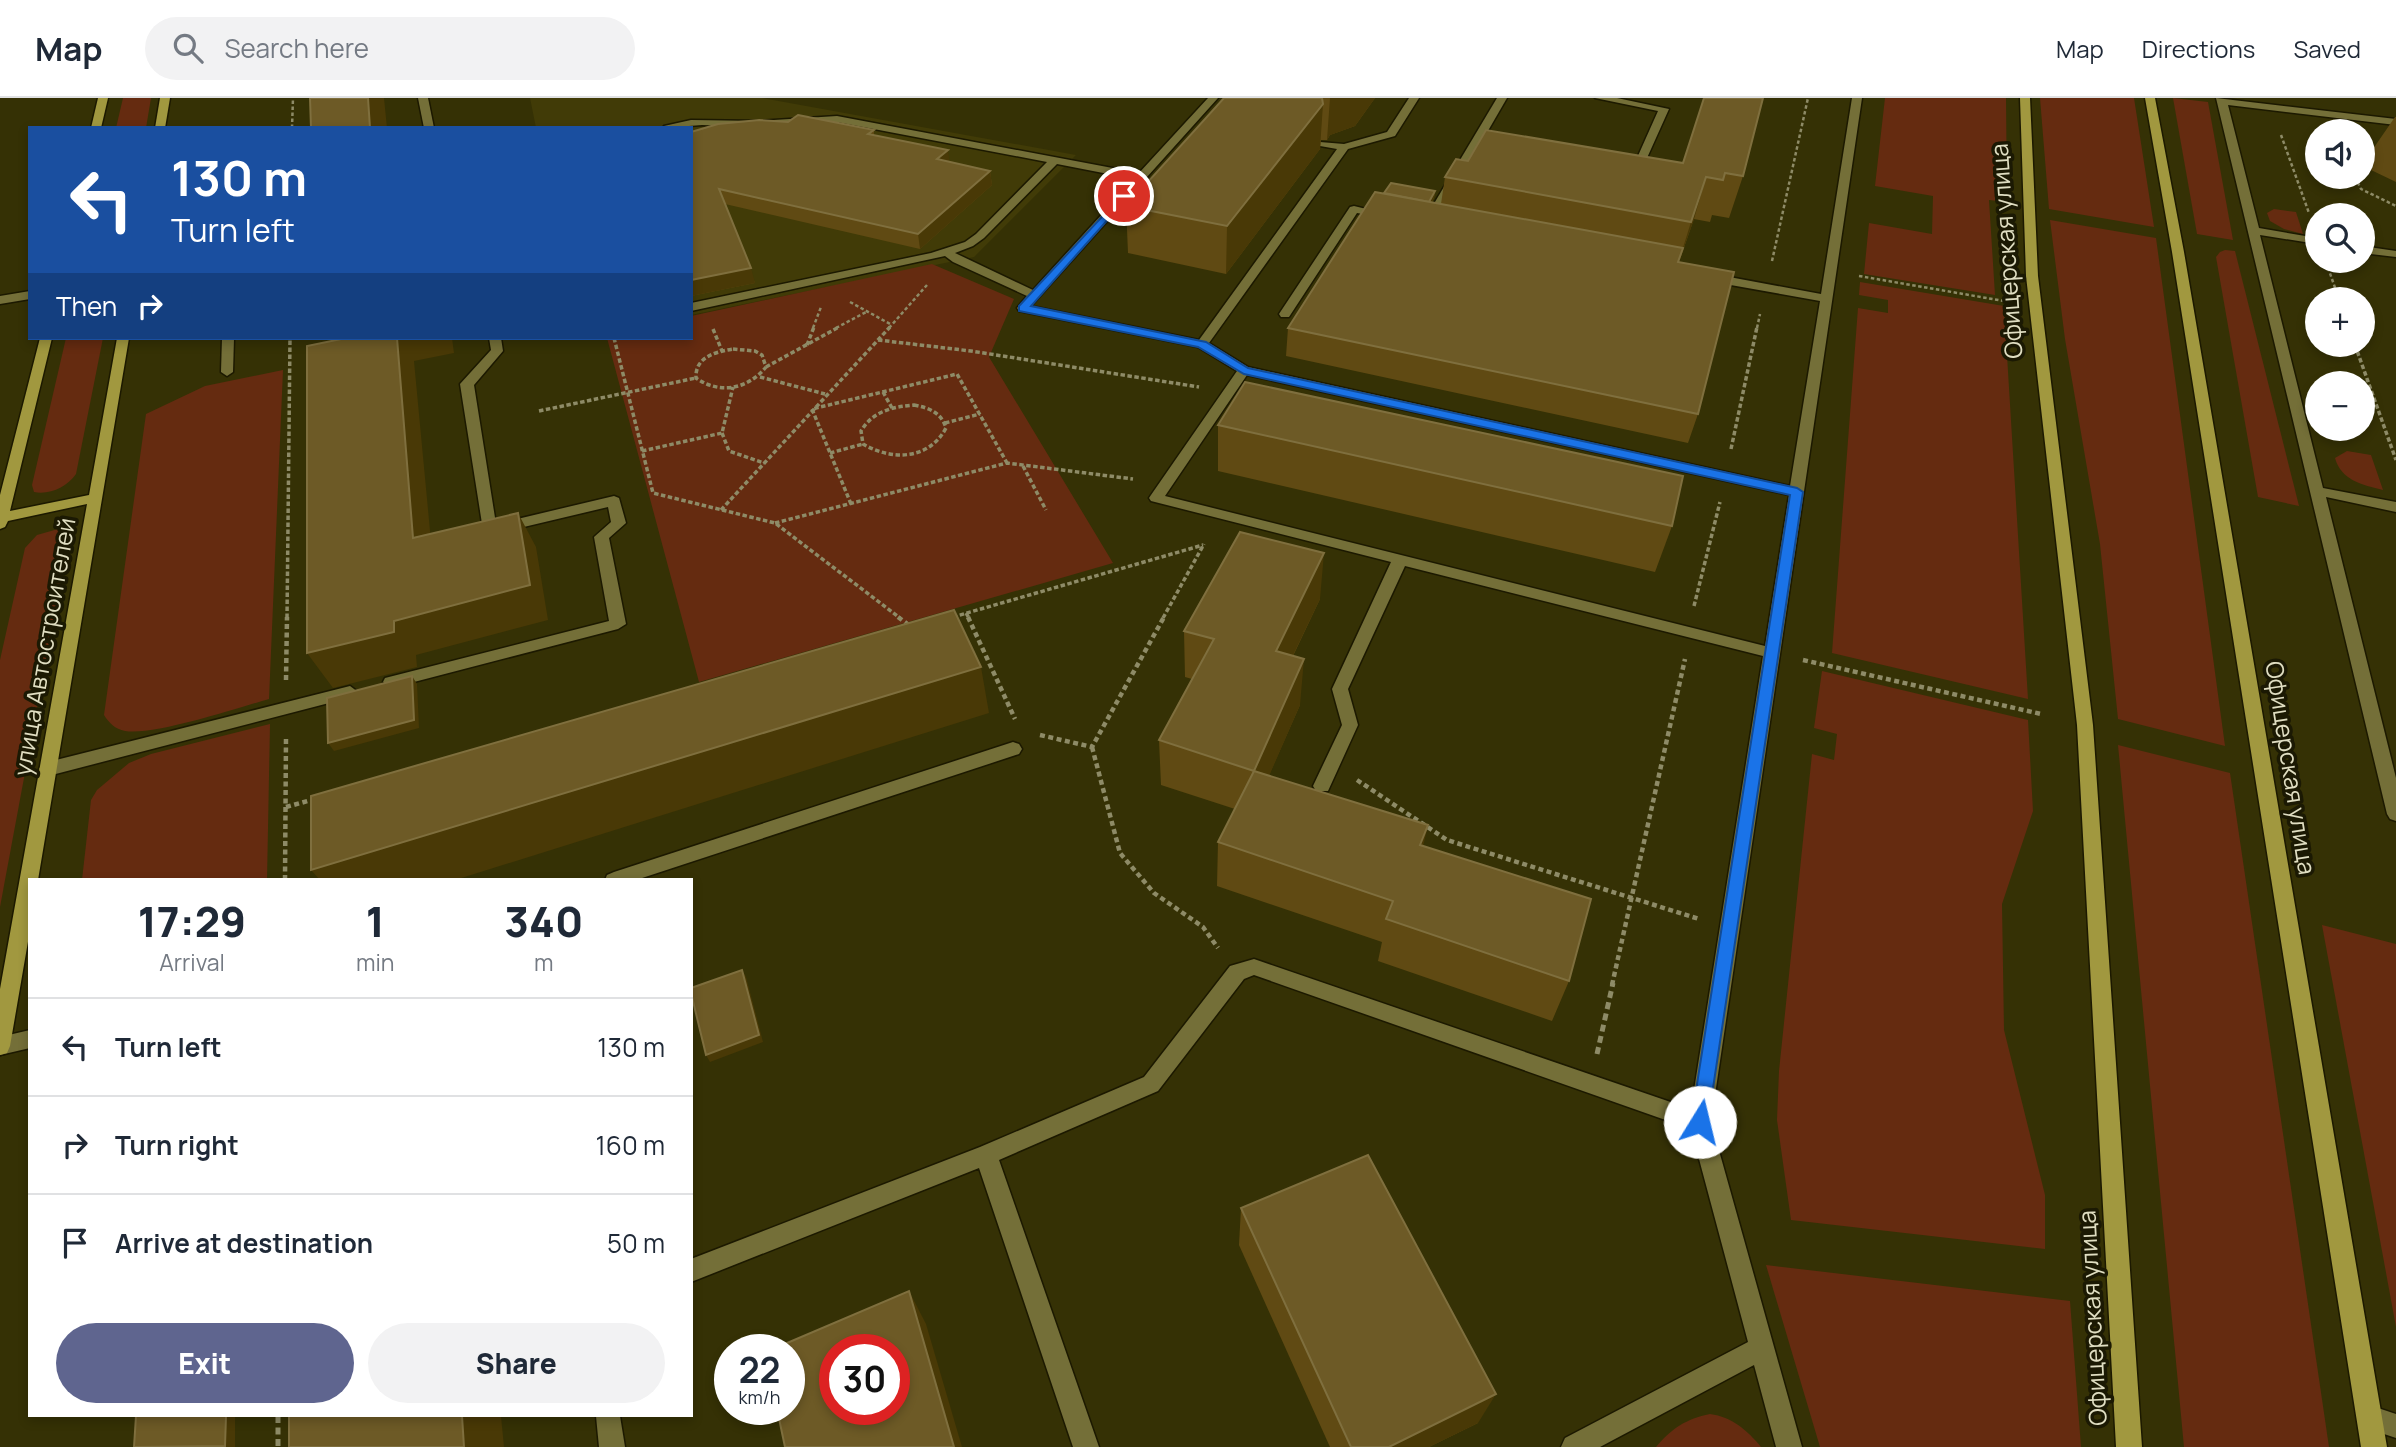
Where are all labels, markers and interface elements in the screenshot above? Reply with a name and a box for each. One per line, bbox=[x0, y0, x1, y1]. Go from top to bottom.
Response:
search box bbox=[145, 17, 635, 80]
text: Map bbox=[35, 26, 103, 71]
icon: search bbox=[169, 29, 207, 67]
text: Search here bbox=[225, 30, 369, 66]
text: Map bbox=[2056, 32, 2104, 65]
text: Directions bbox=[2142, 32, 2255, 65]
text: Saved bbox=[2293, 32, 2361, 65]
map controls bbox=[2305, 119, 2375, 441]
button: sound bbox=[2305, 119, 2375, 189]
street label: Офицерская улица bbox=[1982, 142, 2029, 360]
text: 130 m bbox=[171, 144, 307, 211]
icon: left bbox=[56, 154, 147, 245]
pin bbox=[1094, 166, 1154, 226]
icon: arrive bbox=[1105, 177, 1143, 215]
button: search bbox=[2305, 203, 2375, 273]
text: Turn left bbox=[171, 208, 295, 252]
icon: right bbox=[131, 287, 169, 325]
button: + bbox=[2305, 287, 2375, 357]
text: Then bbox=[56, 288, 117, 324]
button: − bbox=[2305, 371, 2375, 441]
street label: улица Автостроителей bbox=[5, 515, 82, 778]
street label: Офицерская улица bbox=[2258, 659, 2325, 877]
text: 17:29 bbox=[138, 892, 246, 950]
text: 1 bbox=[366, 892, 385, 950]
text: 340 bbox=[504, 892, 583, 950]
text: Arrival bbox=[159, 946, 225, 978]
text: min bbox=[356, 946, 394, 978]
text: m bbox=[534, 946, 553, 978]
icon: left bbox=[56, 1028, 94, 1066]
text: Turn left bbox=[115, 1029, 222, 1065]
text: 130 m bbox=[597, 1029, 665, 1065]
position arrow bbox=[1663, 1085, 1737, 1159]
icon: right bbox=[56, 1126, 94, 1164]
text: Turn right bbox=[115, 1127, 239, 1163]
text: 160 m bbox=[596, 1127, 665, 1163]
street label: Офицерская улица bbox=[2069, 1209, 2114, 1427]
icon: arrive bbox=[56, 1224, 94, 1262]
text: Arrive at destination bbox=[115, 1225, 373, 1261]
text: 50 m bbox=[607, 1225, 665, 1261]
button: Exit bbox=[56, 1323, 354, 1403]
button: Share bbox=[368, 1323, 665, 1403]
speed limit sign: 30 bbox=[819, 1334, 910, 1425]
text: 22 bbox=[739, 1346, 780, 1394]
text: km/h bbox=[739, 1385, 780, 1409]

